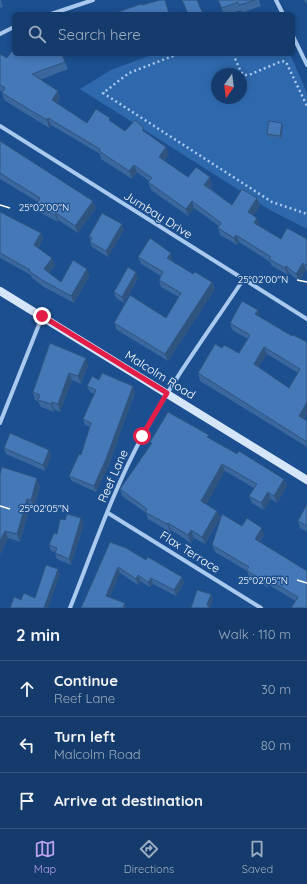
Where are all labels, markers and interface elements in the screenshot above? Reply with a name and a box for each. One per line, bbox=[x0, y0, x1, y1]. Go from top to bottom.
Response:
search box bbox=[12, 12, 295, 56]
icon: search bbox=[26, 23, 48, 45]
text: Search here bbox=[58, 25, 141, 44]
north arrow bbox=[211, 68, 247, 104]
street label: Jumbay Drive bbox=[121, 188, 196, 242]
text: 25°02'00"N bbox=[19, 201, 69, 214]
text: 25°02'00"N bbox=[238, 273, 288, 286]
route end bbox=[33, 307, 51, 325]
street label: Malcolm Road bbox=[122, 347, 198, 402]
route start bbox=[133, 427, 151, 445]
street label: Reef Lane bbox=[94, 447, 131, 505]
text: 25°02'05"N bbox=[19, 502, 69, 515]
street label: Flax Terrace bbox=[158, 527, 223, 576]
text: 25°02'05"N bbox=[238, 574, 288, 587]
text: 2 min bbox=[16, 624, 60, 645]
text: Walk · 110 m bbox=[218, 626, 291, 642]
text: Continue bbox=[54, 671, 118, 690]
icon: ahead bbox=[16, 678, 38, 700]
text: 30 m bbox=[261, 681, 291, 697]
text: Reef Lane bbox=[54, 690, 115, 706]
text: Turn left bbox=[54, 727, 116, 746]
icon: left bbox=[16, 734, 38, 756]
text: 80 m bbox=[261, 737, 291, 753]
text: Malcolm Road bbox=[54, 746, 141, 762]
icon: arrive bbox=[16, 790, 38, 812]
text: Arrive at destination bbox=[54, 791, 203, 810]
tab: Map bbox=[34, 838, 56, 876]
tab: Directions bbox=[124, 838, 174, 876]
tab: Saved bbox=[242, 838, 273, 876]

